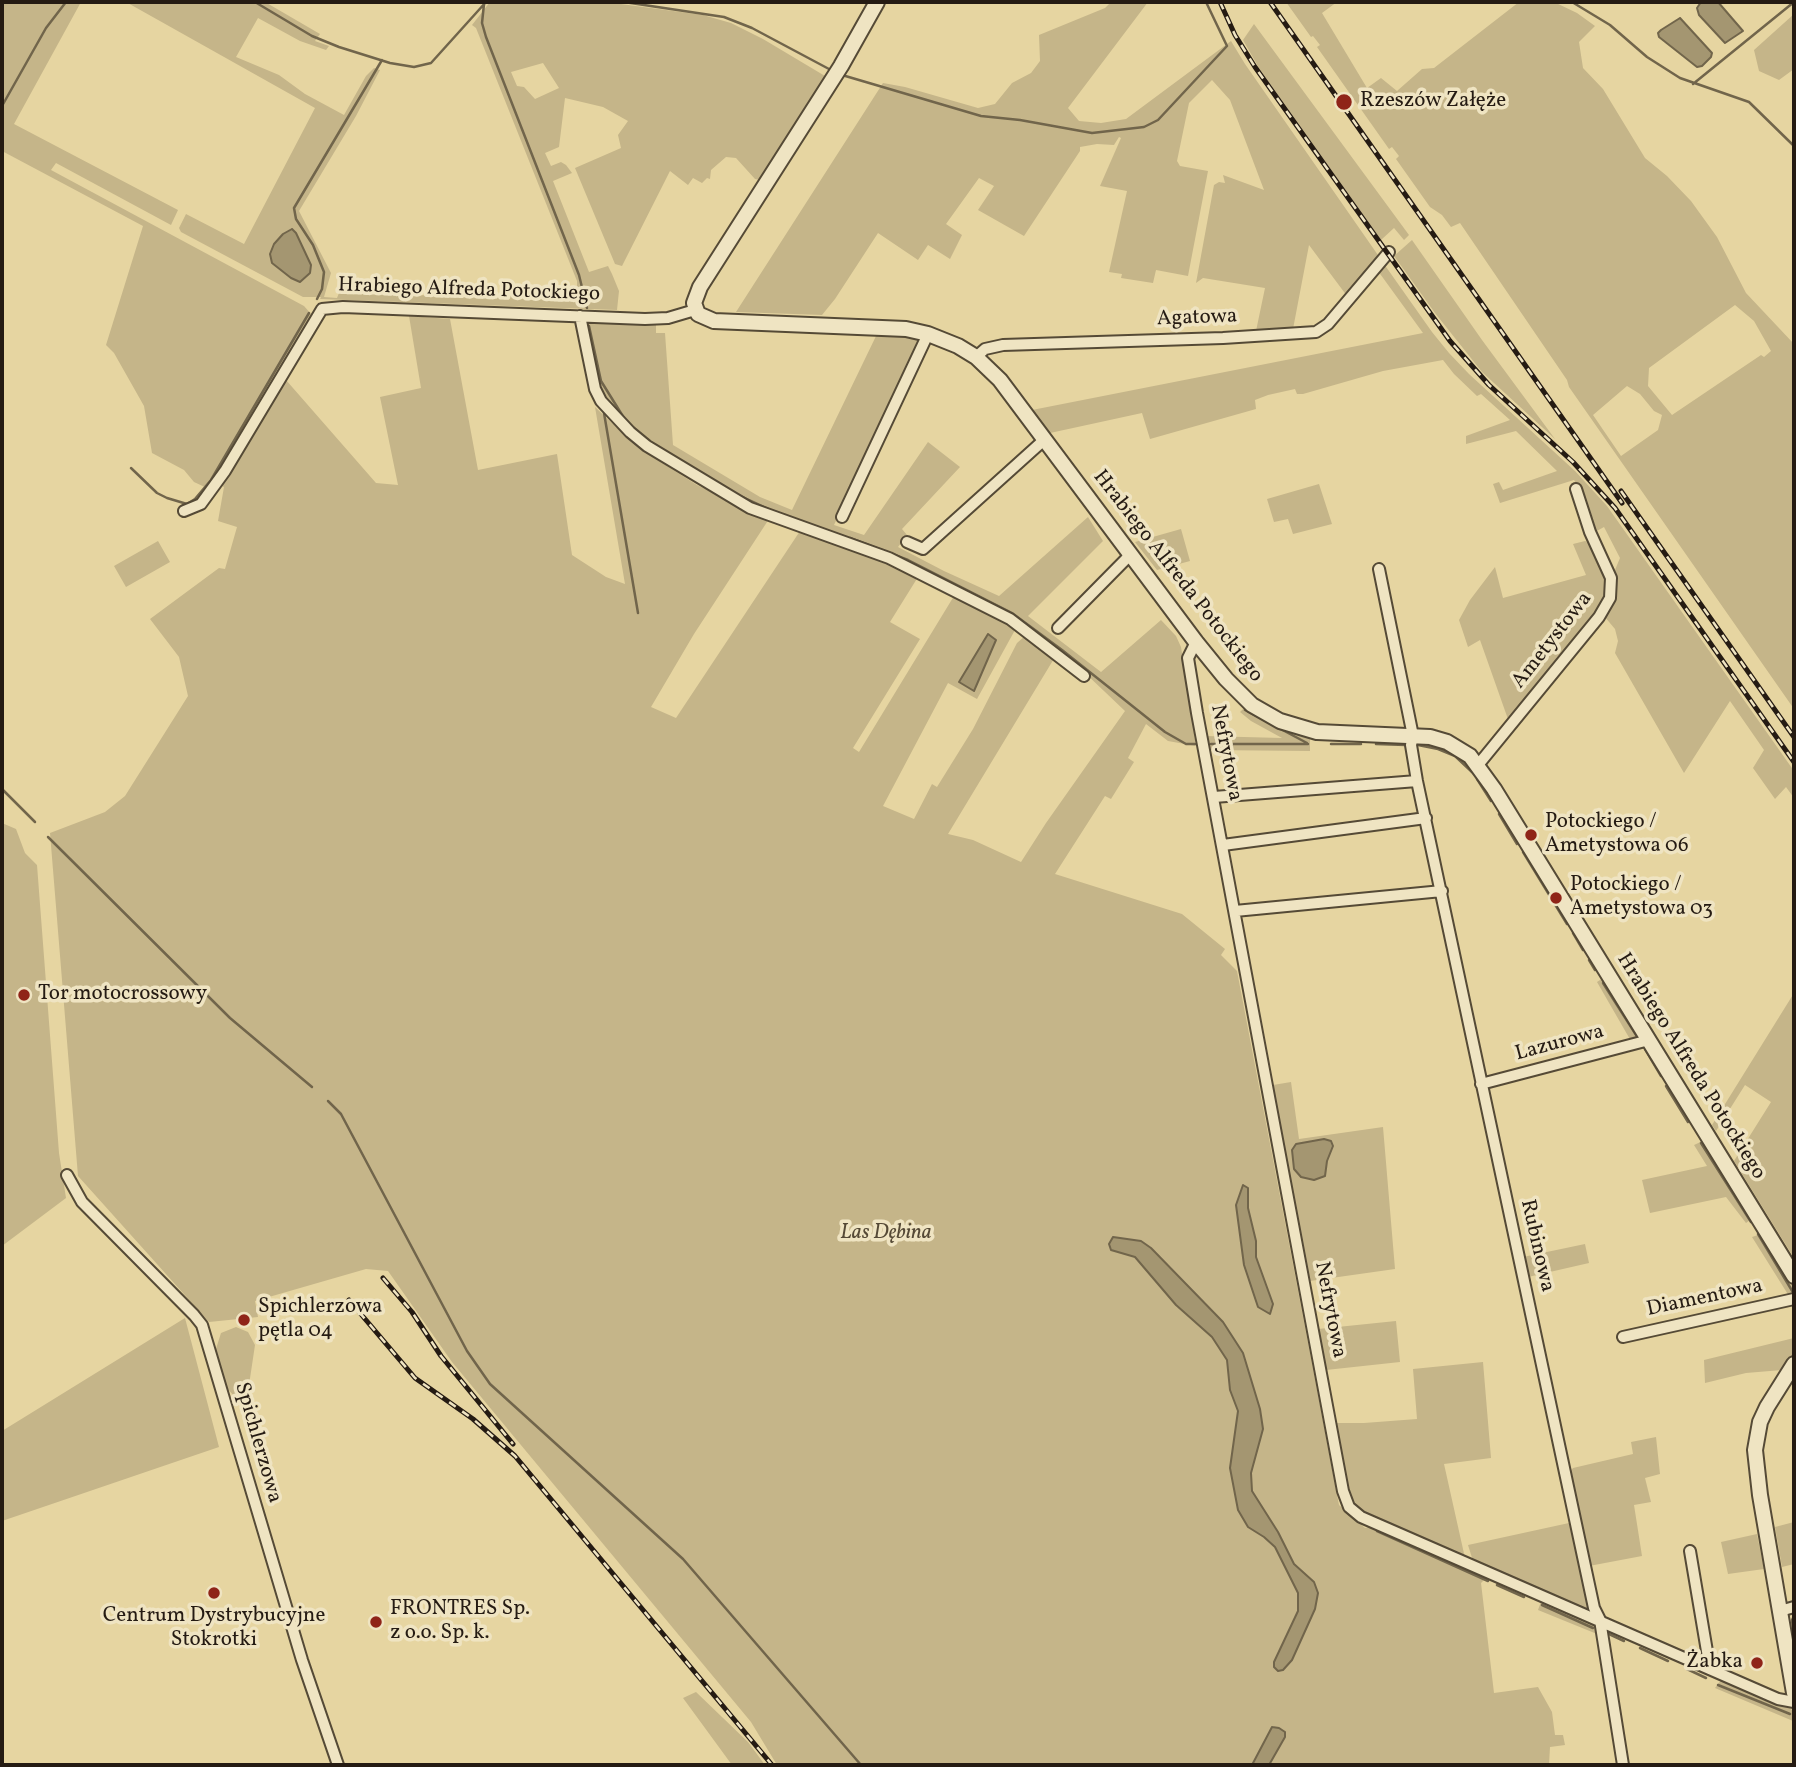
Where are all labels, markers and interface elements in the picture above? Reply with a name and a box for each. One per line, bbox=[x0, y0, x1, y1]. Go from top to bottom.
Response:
place label: Rzeszów Załęże bbox=[1360, 89, 1506, 115]
marker: Rzeszów Załęże bbox=[1334, 92, 1354, 112]
street label: Hrabiego Alfreda Potockiego bbox=[338, 274, 600, 308]
street label: Agatowa bbox=[1156, 305, 1238, 333]
street label: Hrabiego Alfreda Potockiego bbox=[1086, 466, 1268, 688]
street label: Ametystowa bbox=[1507, 588, 1599, 694]
street label: Nefrytowa bbox=[1203, 703, 1247, 803]
place label: Potockiego / Ametystowa 06 bbox=[1545, 810, 1689, 860]
marker: Potockiego / Ametystowa 06 bbox=[1523, 827, 1539, 843]
place label: Potockiego / Ametystowa 03 bbox=[1570, 873, 1713, 923]
marker: Potockiego / Ametystowa 03 bbox=[1548, 890, 1564, 906]
street label: Hrabiego Alfreda Potockiego bbox=[1610, 949, 1770, 1185]
place label: Tor motocrossowy bbox=[38, 982, 207, 1008]
marker: Tor motocrossowy bbox=[16, 987, 32, 1003]
street label: Lazurowa bbox=[1513, 1020, 1607, 1068]
street label: Rubinowa bbox=[1513, 1197, 1559, 1295]
park label: Las Dębina bbox=[840, 1221, 932, 1247]
street label: Nefrytowa bbox=[1307, 1260, 1351, 1360]
street label: Diamentowa bbox=[1645, 1274, 1765, 1324]
place label: Spichlerzowa pętla 04 bbox=[258, 1295, 383, 1345]
marker: Spichlerzowa pętla 04 bbox=[236, 1312, 252, 1328]
street label: Spichlerzowa bbox=[228, 1380, 286, 1506]
marker: Centrum Dystrybucyjne Stokrotki bbox=[206, 1585, 222, 1601]
place label: FRONTRES Sp. z o.o. Sp. k. bbox=[390, 1597, 530, 1647]
place label: Centrum Dystrybucyjne Stokrotki bbox=[103, 1604, 325, 1654]
marker: FRONTRES Sp. z o.o. Sp. k. bbox=[368, 1614, 384, 1630]
place label: Żabka bbox=[1686, 1650, 1743, 1676]
marker: Żabka bbox=[1749, 1655, 1765, 1671]

